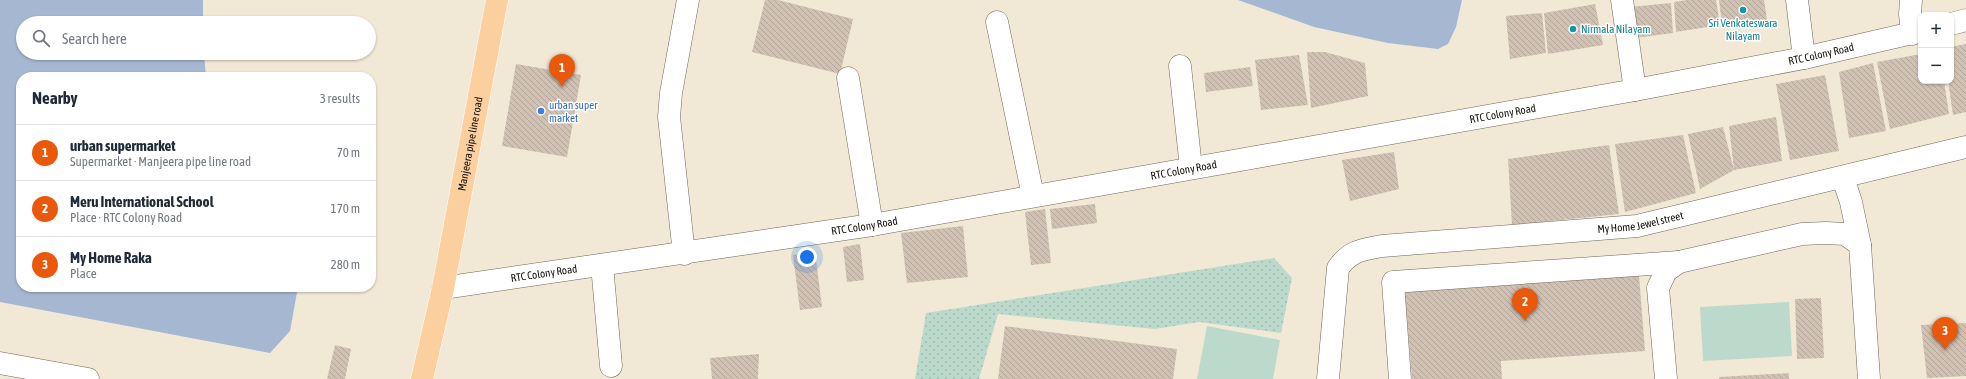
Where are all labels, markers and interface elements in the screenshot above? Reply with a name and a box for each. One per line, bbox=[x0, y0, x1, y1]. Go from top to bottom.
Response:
marker: Sri Venkateswara Nilayam bbox=[1738, 5, 1748, 15]
map controls bbox=[1918, 12, 1954, 84]
button: + bbox=[1918, 12, 1954, 48]
search box bbox=[16, 16, 376, 60]
place label: Sri Venkateswara Nilayam bbox=[1709, 17, 1777, 42]
place label: Nirmala Nilayam bbox=[1581, 23, 1650, 35]
marker: Nirmala Nilayam bbox=[1568, 24, 1578, 34]
icon: search bbox=[30, 27, 52, 49]
text: Search here bbox=[62, 30, 127, 47]
street label: RTC Colony Road bbox=[1787, 41, 1855, 67]
button: − bbox=[1918, 48, 1954, 84]
pin: 1 bbox=[549, 54, 575, 87]
text: Nearby bbox=[32, 88, 78, 108]
text: 3 results bbox=[320, 91, 360, 106]
street label: Manjeera pipe line road bbox=[455, 96, 485, 192]
place label: urban super market bbox=[549, 99, 598, 124]
street label: RTC Colony Road bbox=[1469, 102, 1537, 125]
marker: urban super market bbox=[536, 106, 546, 116]
text: urban supermarket bbox=[70, 137, 176, 154]
text: 1 bbox=[42, 145, 48, 160]
text: 70 m bbox=[337, 145, 360, 160]
text: Supermarket · Manjeera pipe line road bbox=[70, 154, 251, 169]
street label: RTC Colony Road bbox=[1149, 158, 1218, 182]
text: Meru International School bbox=[70, 193, 214, 210]
text: 2 bbox=[42, 201, 48, 216]
text: 170 m bbox=[331, 201, 360, 216]
street label: My Home Jewel street bbox=[1597, 209, 1685, 235]
text: Place · RTC Colony Road bbox=[70, 210, 182, 225]
street label: RTC Colony Road bbox=[830, 215, 899, 237]
your location bbox=[797, 247, 817, 267]
text: My Home Raka bbox=[70, 249, 152, 266]
text: 3 bbox=[42, 257, 48, 272]
text: 280 m bbox=[331, 257, 360, 272]
street label: RTC Colony Road bbox=[510, 262, 578, 284]
text: Place bbox=[70, 266, 97, 281]
pin: 2 bbox=[1512, 288, 1538, 321]
pin: 3 bbox=[1932, 317, 1958, 350]

